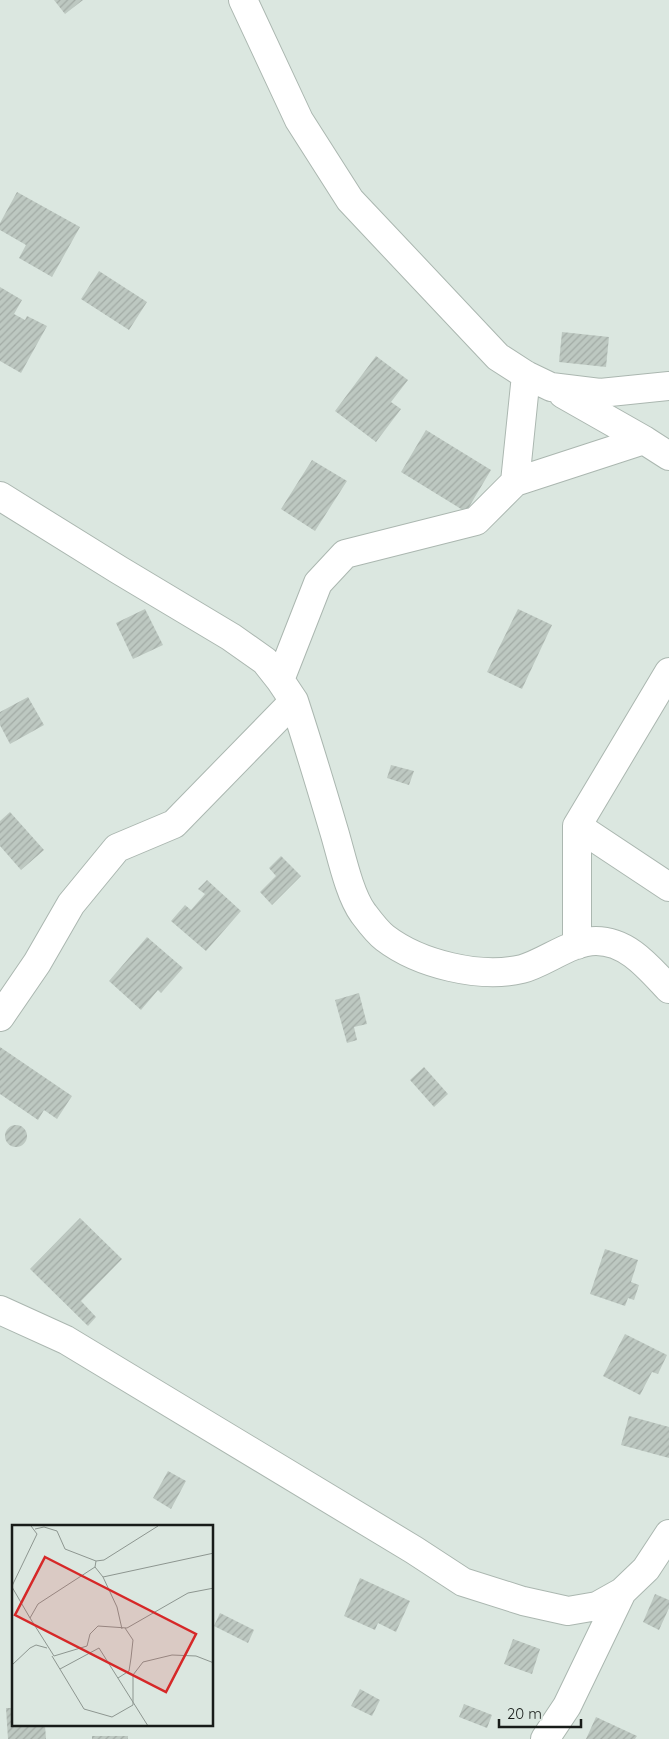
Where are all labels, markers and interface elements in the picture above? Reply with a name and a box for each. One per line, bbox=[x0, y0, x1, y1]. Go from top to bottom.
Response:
inset map bbox=[12, 1525, 214, 1726]
scale bar bbox=[499, 1696, 582, 1728]
text: 20 m bbox=[507, 1704, 542, 1723]

